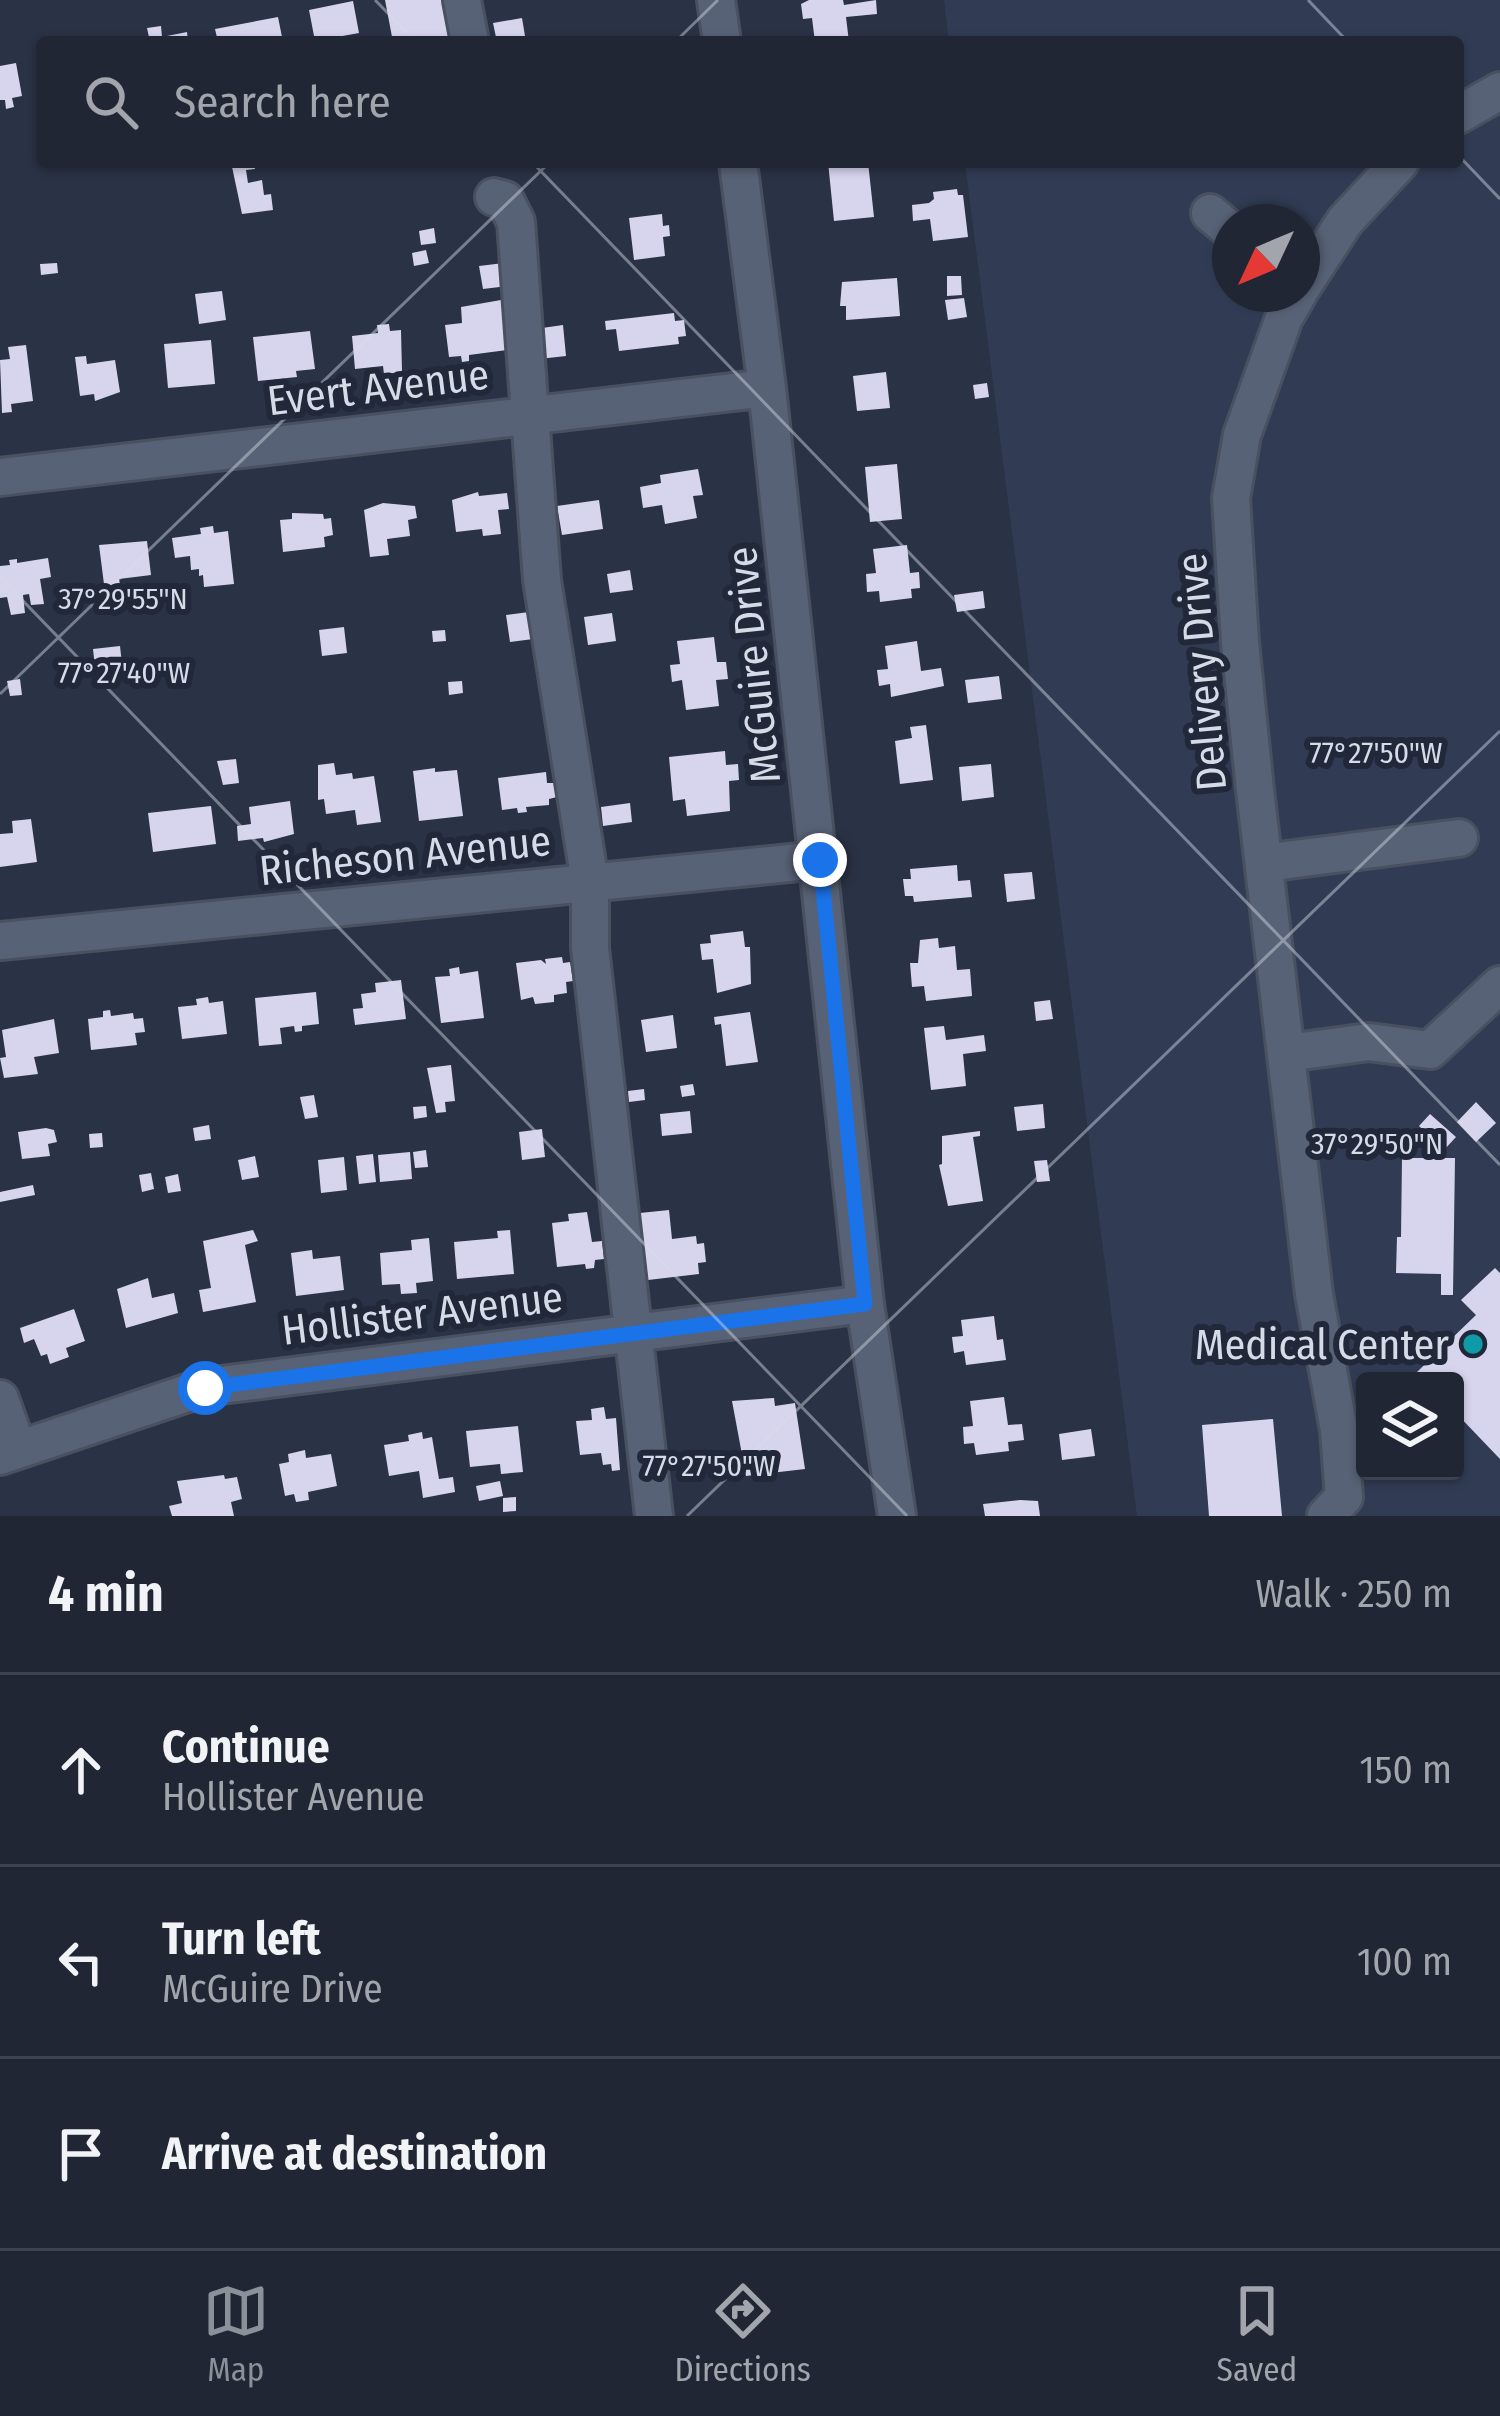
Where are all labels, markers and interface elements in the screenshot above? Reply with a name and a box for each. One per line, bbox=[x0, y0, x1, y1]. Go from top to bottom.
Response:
search box bbox=[36, 36, 1464, 168]
icon: search bbox=[78, 69, 144, 135]
text: Search here bbox=[174, 75, 391, 129]
north arrow bbox=[1212, 204, 1320, 312]
street label: Evert Avenue bbox=[265, 350, 492, 426]
street label: McGuire Drive bbox=[717, 544, 791, 786]
street label: Delivery Drive bbox=[1167, 551, 1237, 793]
text: 37°29'55"N bbox=[58, 581, 188, 617]
text: 77°27'40"W bbox=[58, 655, 190, 691]
text: 77°27'50"W bbox=[1309, 735, 1443, 771]
street label: Richeson Avenue bbox=[257, 816, 553, 896]
route end bbox=[793, 833, 847, 887]
text: 37°29'50"N bbox=[1311, 1126, 1443, 1162]
street label: Hollister Avenue bbox=[279, 1272, 566, 1356]
place label: Medical Center bbox=[1195, 1320, 1449, 1370]
marker: Medical Center bbox=[1460, 1331, 1486, 1357]
route start bbox=[178, 1361, 232, 1415]
map controls bbox=[1356, 1372, 1464, 1480]
button: layers bbox=[1356, 1372, 1464, 1480]
text: 77°27'50"W bbox=[642, 1448, 776, 1484]
text: 4 min bbox=[48, 1563, 164, 1625]
text: Walk · 250 m bbox=[1256, 1571, 1452, 1617]
text: Continue bbox=[162, 1720, 330, 1774]
icon: ahead bbox=[48, 1737, 114, 1803]
text: 150 m bbox=[1359, 1747, 1452, 1793]
text: Hollister Avenue bbox=[162, 1774, 425, 1820]
text: Turn left bbox=[162, 1912, 321, 1966]
icon: left bbox=[48, 1929, 114, 1995]
text: 100 m bbox=[1357, 1939, 1452, 1985]
text: McGuire Drive bbox=[162, 1966, 383, 2012]
icon: arrive bbox=[48, 2121, 114, 2187]
text: Arrive at destination bbox=[162, 2127, 547, 2181]
tab: Map bbox=[203, 2278, 269, 2390]
tab: Directions bbox=[674, 2278, 811, 2390]
tab: Saved bbox=[1217, 2278, 1297, 2390]

